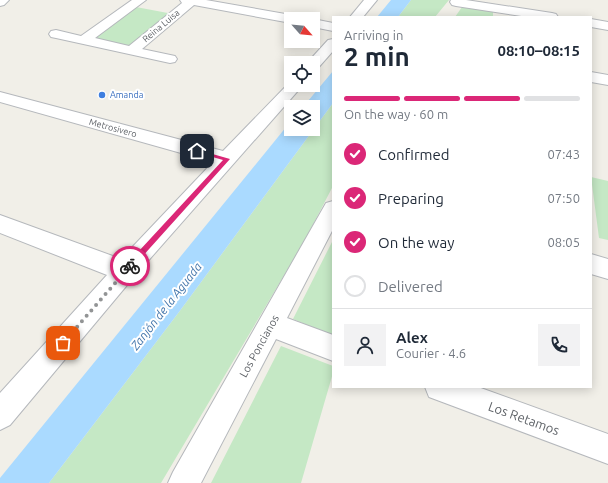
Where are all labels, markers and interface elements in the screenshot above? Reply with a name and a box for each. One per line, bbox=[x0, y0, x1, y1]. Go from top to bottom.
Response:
street label: Reina Luisa bbox=[141, 8, 181, 44]
north arrow bbox=[284, 12, 320, 48]
map controls bbox=[284, 12, 320, 136]
text: Arriving in bbox=[344, 28, 403, 42]
text: 2 min bbox=[344, 42, 410, 71]
text: 08:10–08:15 bbox=[497, 42, 580, 59]
button: locate bbox=[284, 56, 320, 92]
marker: Amanda bbox=[97, 90, 107, 100]
place label: Amanda bbox=[110, 90, 143, 100]
button: layers bbox=[284, 100, 320, 136]
text: On the way · 60 m bbox=[344, 107, 448, 121]
street label: Metrosivero bbox=[88, 117, 138, 139]
pin bbox=[180, 134, 214, 168]
icon: home bbox=[186, 140, 208, 162]
icon: check bbox=[344, 143, 366, 165]
text: Confirmed bbox=[378, 146, 450, 163]
text: 07:43 bbox=[547, 147, 580, 161]
icon: check bbox=[344, 187, 366, 209]
text: Preparing bbox=[378, 190, 444, 207]
text: 07:50 bbox=[547, 191, 580, 205]
icon: check bbox=[344, 231, 366, 253]
text: On the way bbox=[378, 234, 454, 251]
text: 08:05 bbox=[547, 235, 580, 249]
courier bbox=[110, 246, 150, 286]
icon: bike bbox=[119, 255, 141, 277]
water label: Zanjón de la Aguada bbox=[127, 260, 204, 353]
text: Delivered bbox=[378, 278, 443, 295]
street label: Los Poncianos bbox=[237, 313, 281, 379]
button: person bbox=[344, 324, 386, 366]
button: phone bbox=[538, 324, 580, 366]
pin bbox=[46, 326, 80, 360]
text: Alex bbox=[396, 329, 428, 346]
icon: bag bbox=[52, 332, 74, 354]
text: Courier · 4.6 bbox=[396, 346, 466, 360]
street label: Los Retamos bbox=[487, 399, 562, 437]

